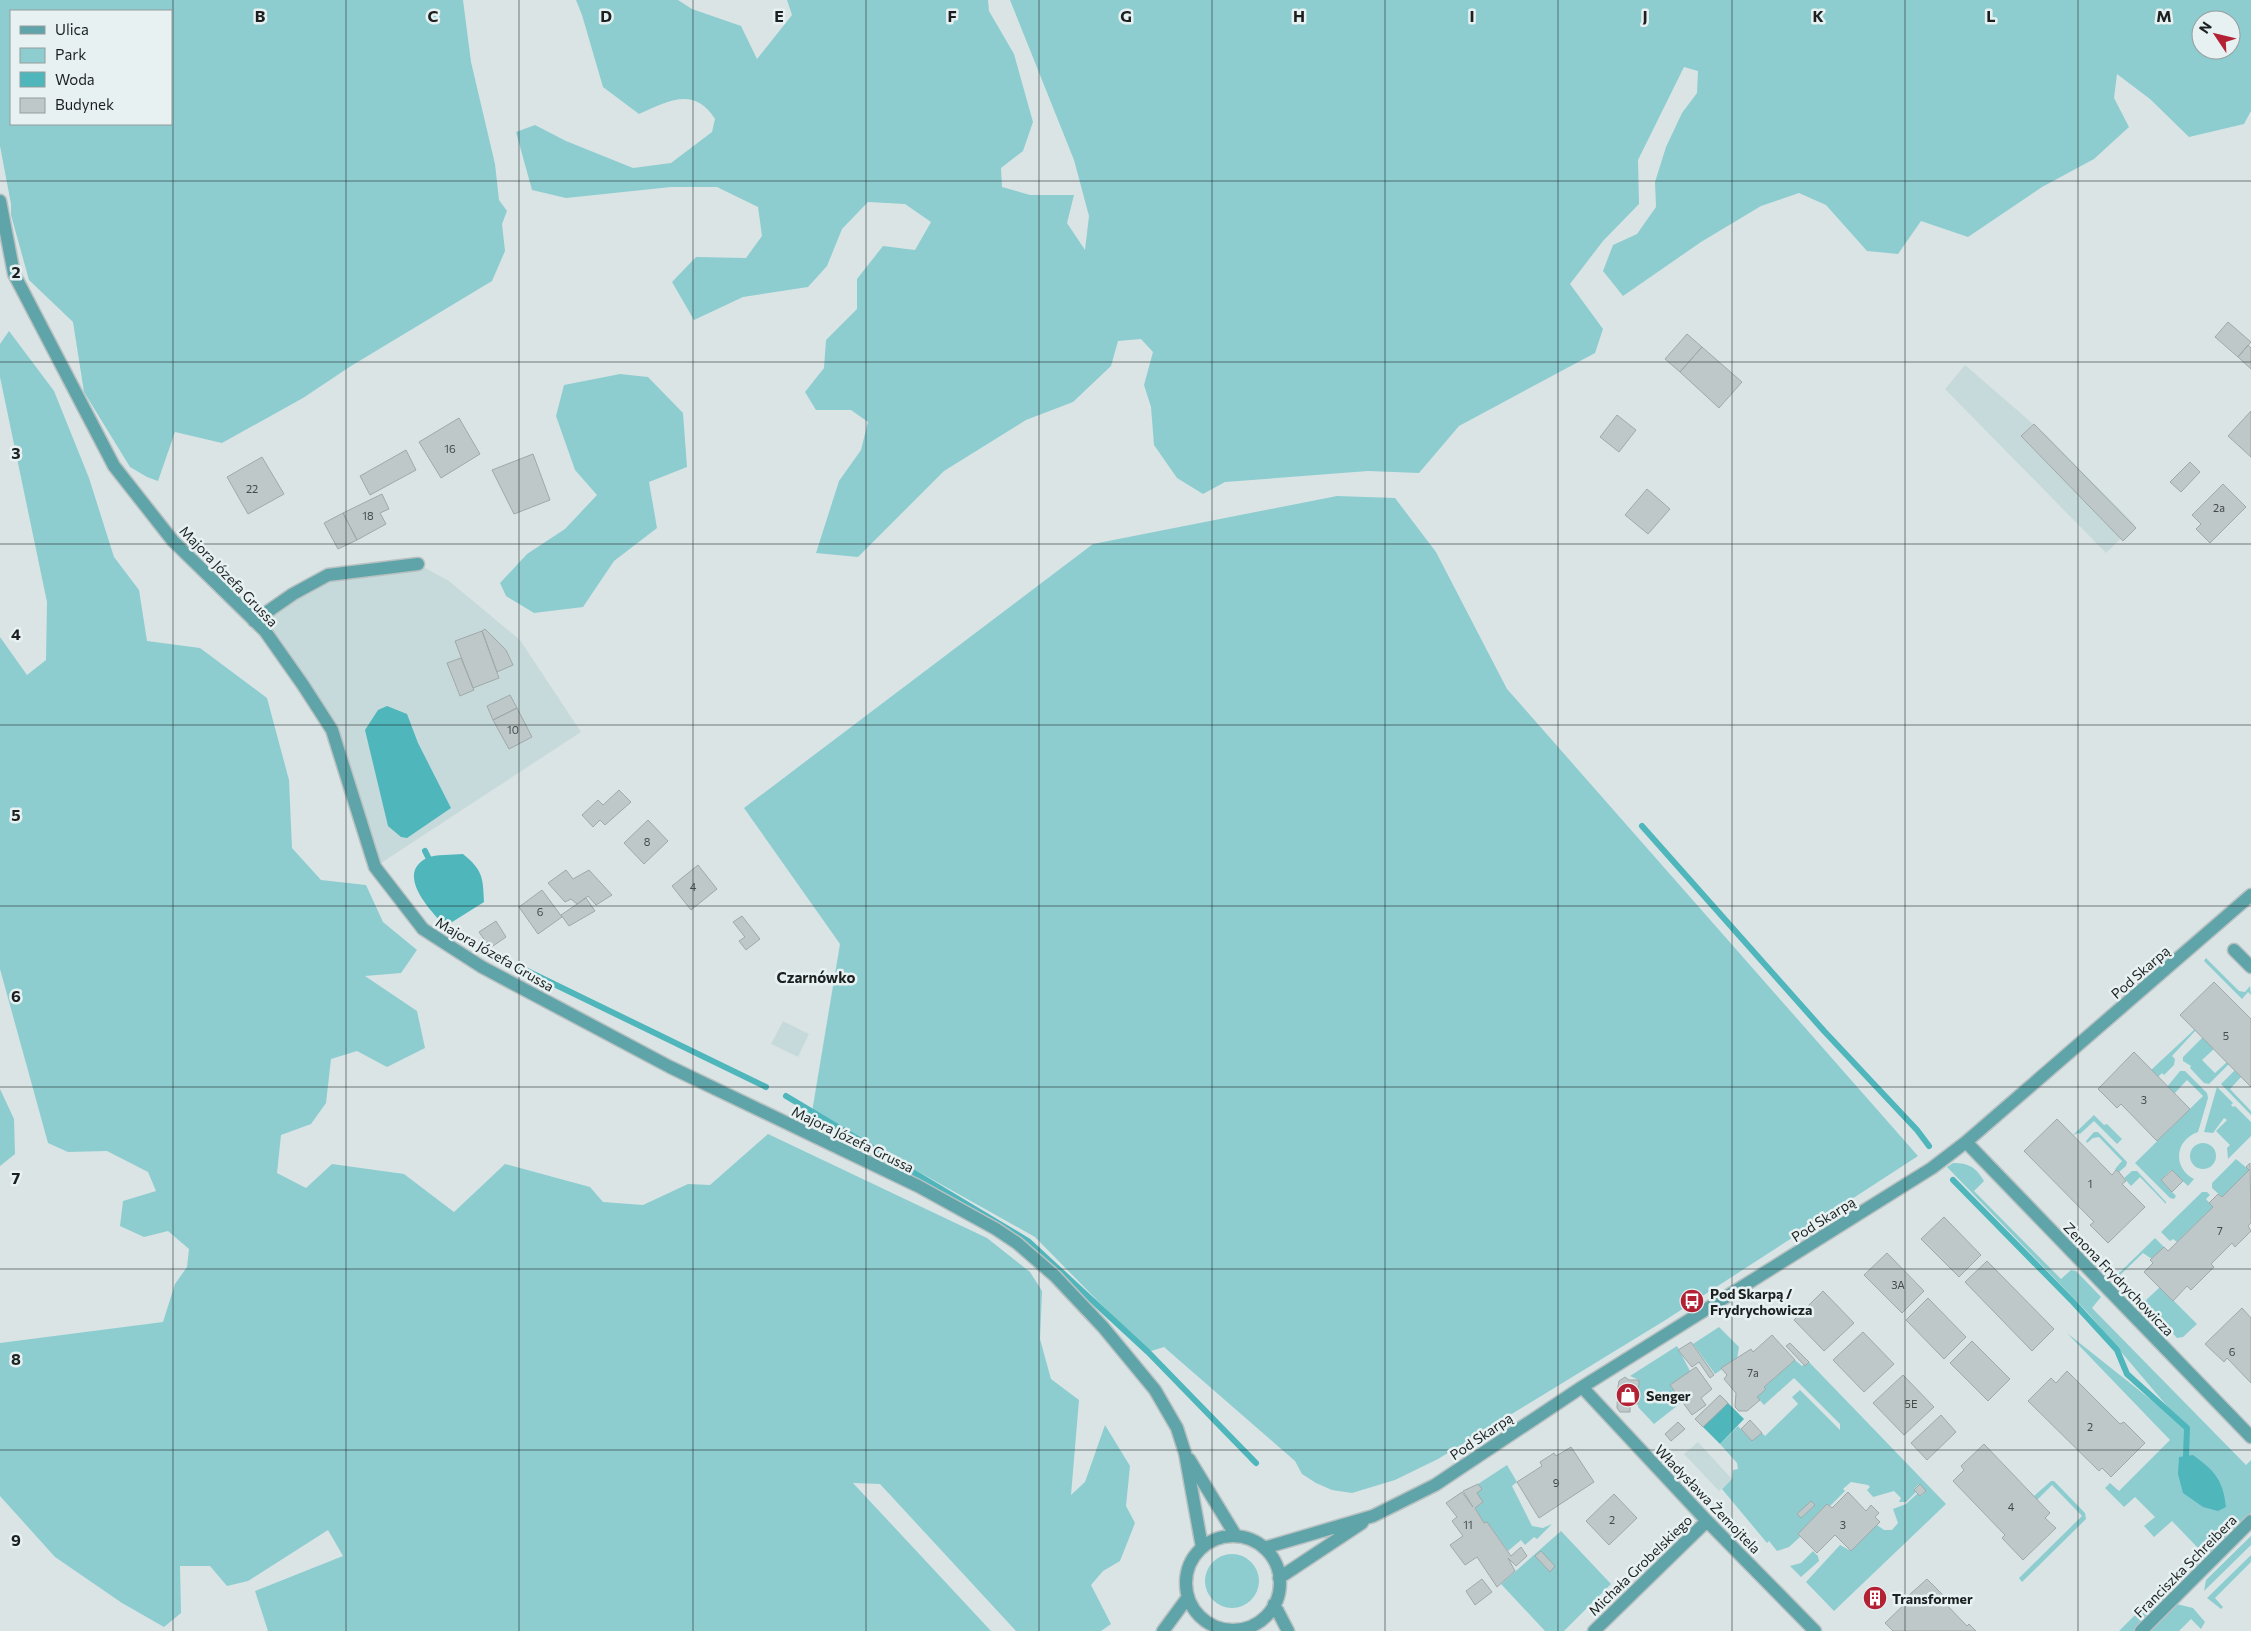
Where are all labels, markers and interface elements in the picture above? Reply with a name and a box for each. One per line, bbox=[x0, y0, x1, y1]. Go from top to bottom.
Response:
text: B bbox=[255, 6, 266, 25]
text: C bbox=[428, 6, 439, 25]
text: D bbox=[600, 6, 612, 25]
text: E bbox=[774, 6, 784, 25]
text: F bbox=[947, 6, 957, 25]
text: G bbox=[1120, 6, 1132, 25]
text: H bbox=[1293, 6, 1305, 25]
text: I bbox=[1469, 6, 1475, 25]
text: J bbox=[1642, 6, 1648, 25]
text: K bbox=[1812, 6, 1824, 25]
text: L bbox=[1986, 6, 1996, 25]
text: M bbox=[2156, 6, 2172, 25]
legend bbox=[10, 10, 172, 125]
north arrow bbox=[2191, 10, 2241, 60]
text: N bbox=[2195, 18, 2215, 36]
text: Ulica bbox=[55, 20, 89, 38]
text: Park bbox=[55, 45, 86, 63]
text: Woda bbox=[55, 70, 95, 88]
text: Budynek bbox=[55, 95, 114, 113]
text: 2 bbox=[11, 262, 21, 281]
house number: 16 bbox=[444, 442, 456, 455]
text: 3 bbox=[11, 443, 21, 462]
house number: 22 bbox=[246, 482, 258, 495]
house number: 2a bbox=[2213, 501, 2225, 514]
house number: 18 bbox=[362, 509, 374, 522]
street label: Majora Józefa Grussa bbox=[176, 522, 282, 630]
text: 4 bbox=[11, 624, 21, 643]
house number: 10 bbox=[507, 723, 519, 736]
text: 5 bbox=[11, 805, 21, 824]
house number: 8 bbox=[644, 835, 651, 848]
house number: 4 bbox=[690, 880, 697, 893]
house number: 6 bbox=[537, 905, 544, 918]
street label: Majora Józefa Grussa bbox=[433, 913, 557, 995]
street label: Pod Skarpą bbox=[2107, 942, 2173, 1002]
district label: Czarnówko bbox=[776, 968, 856, 986]
text: 6 bbox=[11, 986, 21, 1005]
house number: 5 bbox=[2223, 1029, 2229, 1042]
house number: 3 bbox=[2141, 1093, 2147, 1106]
street label: Majora Józefa Grussa bbox=[789, 1102, 917, 1176]
text: 7 bbox=[12, 1168, 21, 1187]
house number: 1 bbox=[2088, 1177, 2092, 1190]
street label: Pod Skarpą bbox=[1788, 1193, 1858, 1245]
street label: Zenona Frydrychowicza bbox=[2060, 1219, 2178, 1339]
house number: 7 bbox=[2217, 1224, 2223, 1237]
house number: 3A bbox=[1891, 1278, 1905, 1291]
place label: Pod Skarpą / Frydrychowicza bbox=[1710, 1285, 1812, 1318]
bus stop icon: Pod Skarpą / Frydrychowicza bbox=[1679, 1288, 1705, 1314]
house number: 6 bbox=[2229, 1345, 2236, 1358]
text: 8 bbox=[11, 1349, 21, 1368]
house number: 7a bbox=[1747, 1366, 1759, 1379]
shop icon: Senger bbox=[1615, 1382, 1641, 1408]
place label: Senger bbox=[1646, 1387, 1691, 1404]
house number: 5E bbox=[1905, 1397, 1917, 1410]
street label: Pod Skarpą bbox=[1446, 1409, 1516, 1463]
house number: 2 bbox=[2087, 1420, 2093, 1433]
street label: Władysława Żemojtela bbox=[1652, 1441, 1764, 1557]
house number: 9 bbox=[1553, 1476, 1560, 1489]
house number: 4 bbox=[2008, 1500, 2015, 1513]
street label: Michała Grobelskiego bbox=[1585, 1511, 1695, 1619]
street label: Franciszka Schreibera bbox=[2130, 1511, 2240, 1621]
house number: 2 bbox=[1609, 1513, 1615, 1526]
house number: 11 bbox=[1463, 1518, 1473, 1531]
house number: 3 bbox=[1840, 1518, 1846, 1531]
text: 9 bbox=[11, 1530, 21, 1549]
building icon: Transformer bbox=[1862, 1585, 1888, 1611]
place label: Transformer bbox=[1892, 1590, 1973, 1607]

